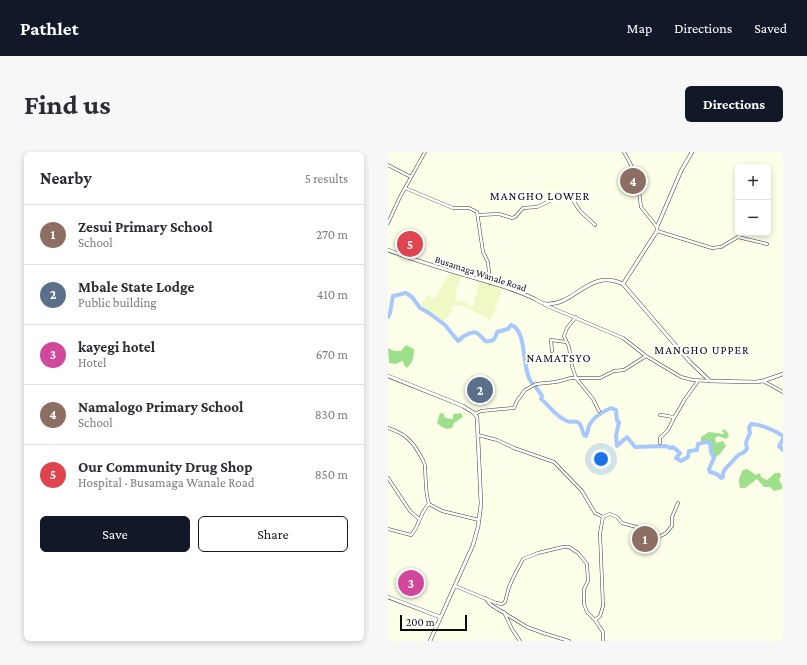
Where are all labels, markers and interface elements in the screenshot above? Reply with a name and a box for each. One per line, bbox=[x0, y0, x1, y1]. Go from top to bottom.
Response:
text: Pathlet bbox=[20, 18, 78, 39]
text: Map bbox=[627, 20, 652, 36]
text: Directions bbox=[674, 20, 732, 36]
text: Saved bbox=[754, 20, 787, 36]
button: Directions bbox=[685, 86, 783, 122]
text: Find us bbox=[24, 89, 111, 120]
map controls bbox=[735, 164, 771, 236]
button: + bbox=[735, 164, 771, 200]
pin: 4 bbox=[620, 166, 646, 196]
text: Nearby bbox=[40, 169, 92, 188]
text: 5 results bbox=[305, 171, 348, 186]
district label: MANGHO LOWER bbox=[490, 189, 590, 203]
button: − bbox=[735, 200, 771, 236]
text: Zesui Primary School bbox=[78, 219, 213, 235]
text: 1 bbox=[51, 227, 55, 242]
text: 270 m bbox=[316, 227, 348, 242]
pin: 5 bbox=[397, 229, 423, 259]
text: School bbox=[78, 235, 113, 250]
street label: Busamaga Wanale Road bbox=[434, 253, 529, 294]
text: Mbale State Lodge bbox=[78, 279, 195, 295]
text: 2 bbox=[50, 287, 56, 302]
text: 410 m bbox=[317, 287, 348, 302]
text: Public building bbox=[78, 295, 157, 310]
text: kayegi hotel bbox=[78, 339, 155, 355]
district label: MANGHO UPPER bbox=[654, 343, 750, 357]
text: 3 bbox=[50, 347, 56, 362]
text: 670 m bbox=[316, 347, 348, 362]
district label: NAMATSYO bbox=[526, 351, 592, 365]
text: Hotel bbox=[78, 355, 106, 370]
pin: 2 bbox=[467, 375, 493, 405]
text: Namalogo Primary School bbox=[78, 399, 243, 415]
text: 4 bbox=[49, 407, 57, 422]
text: 830 m bbox=[315, 407, 348, 422]
text: School bbox=[78, 415, 113, 430]
your location bbox=[591, 449, 611, 469]
text: Our Community Drug Shop bbox=[78, 459, 252, 475]
text: 5 bbox=[50, 467, 56, 482]
text: 850 m bbox=[315, 467, 348, 482]
text: Hospital · Busamaga Wanale Road bbox=[78, 475, 255, 490]
button: Save bbox=[40, 516, 190, 552]
button: Share bbox=[198, 516, 348, 552]
pin: 1 bbox=[632, 524, 658, 554]
pin: 3 bbox=[398, 568, 424, 598]
scale bar bbox=[400, 613, 467, 632]
text: 200 m bbox=[406, 616, 435, 628]

